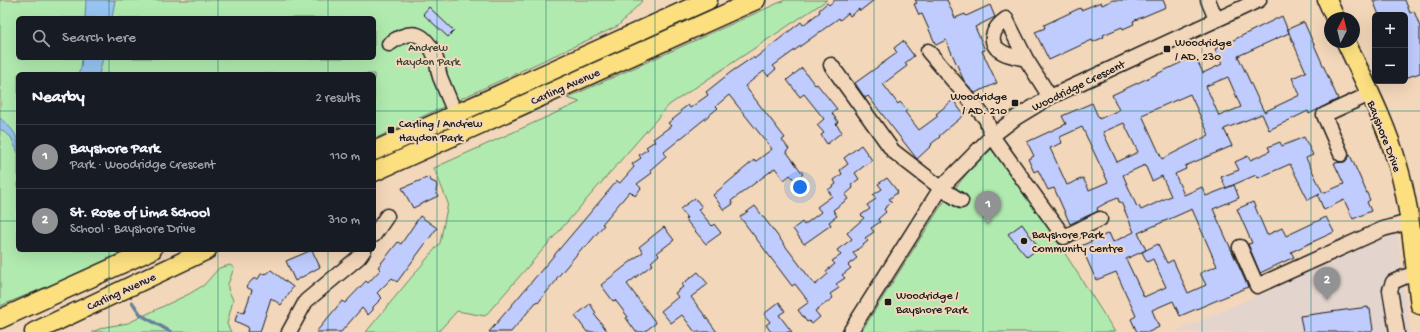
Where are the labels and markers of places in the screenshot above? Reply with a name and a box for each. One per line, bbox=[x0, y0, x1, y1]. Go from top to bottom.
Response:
place label: Woodridge / AD. 230 bbox=[1175, 37, 1232, 65]
marker: Woodridge / AD. 230 bbox=[1162, 44, 1172, 54]
place label: Woodridge / AD. 210 bbox=[950, 91, 1008, 119]
marker: Woodridge / AD. 210 bbox=[1010, 98, 1020, 108]
place label: Carling / Andrew Haydon Park bbox=[399, 118, 483, 146]
marker: Carling / Andrew Haydon Park bbox=[386, 125, 396, 135]
pin: 1 bbox=[975, 191, 1001, 224]
place label: Bayshore Park Community Centre bbox=[1031, 229, 1124, 257]
marker: Bayshore Park Community Centre bbox=[1019, 236, 1029, 246]
pin: 2 bbox=[1314, 267, 1340, 300]
place label: Woodridge / Bayshore Park bbox=[895, 290, 970, 318]
marker: Woodridge / Bayshore Park bbox=[883, 297, 893, 307]

